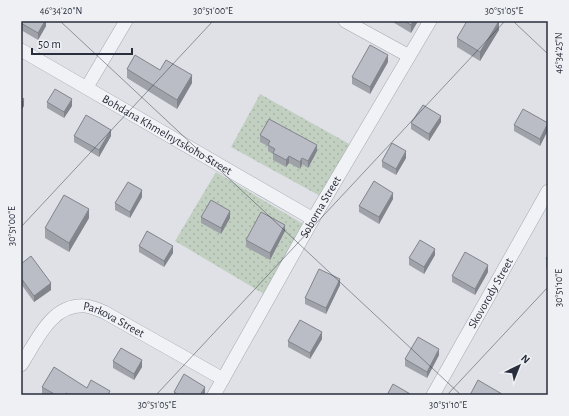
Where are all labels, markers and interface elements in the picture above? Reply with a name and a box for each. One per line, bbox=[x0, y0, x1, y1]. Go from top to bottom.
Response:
text: 46°34'20"N bbox=[40, 6, 82, 16]
text: 30°51'00"E bbox=[193, 6, 233, 16]
text: 30°51'05"E bbox=[485, 6, 524, 16]
scale bar bbox=[32, 30, 132, 56]
text: 46°34'25"N bbox=[554, 32, 564, 74]
text: 50 m bbox=[38, 38, 61, 50]
street label: Bohdana Khmelnytskoho Street bbox=[100, 92, 234, 177]
street label: Soborna Street bbox=[298, 174, 343, 240]
text: 30°51'00"E bbox=[7, 206, 17, 246]
street label: Skovorody Street bbox=[466, 256, 515, 330]
text: 30°51'10"E bbox=[554, 269, 564, 307]
street label: Parkova Street bbox=[82, 300, 147, 340]
north arrow bbox=[499, 346, 539, 386]
text: N bbox=[519, 352, 532, 366]
text: 30°51'05"E bbox=[138, 400, 177, 410]
text: 30°51'10"E bbox=[429, 400, 467, 410]

